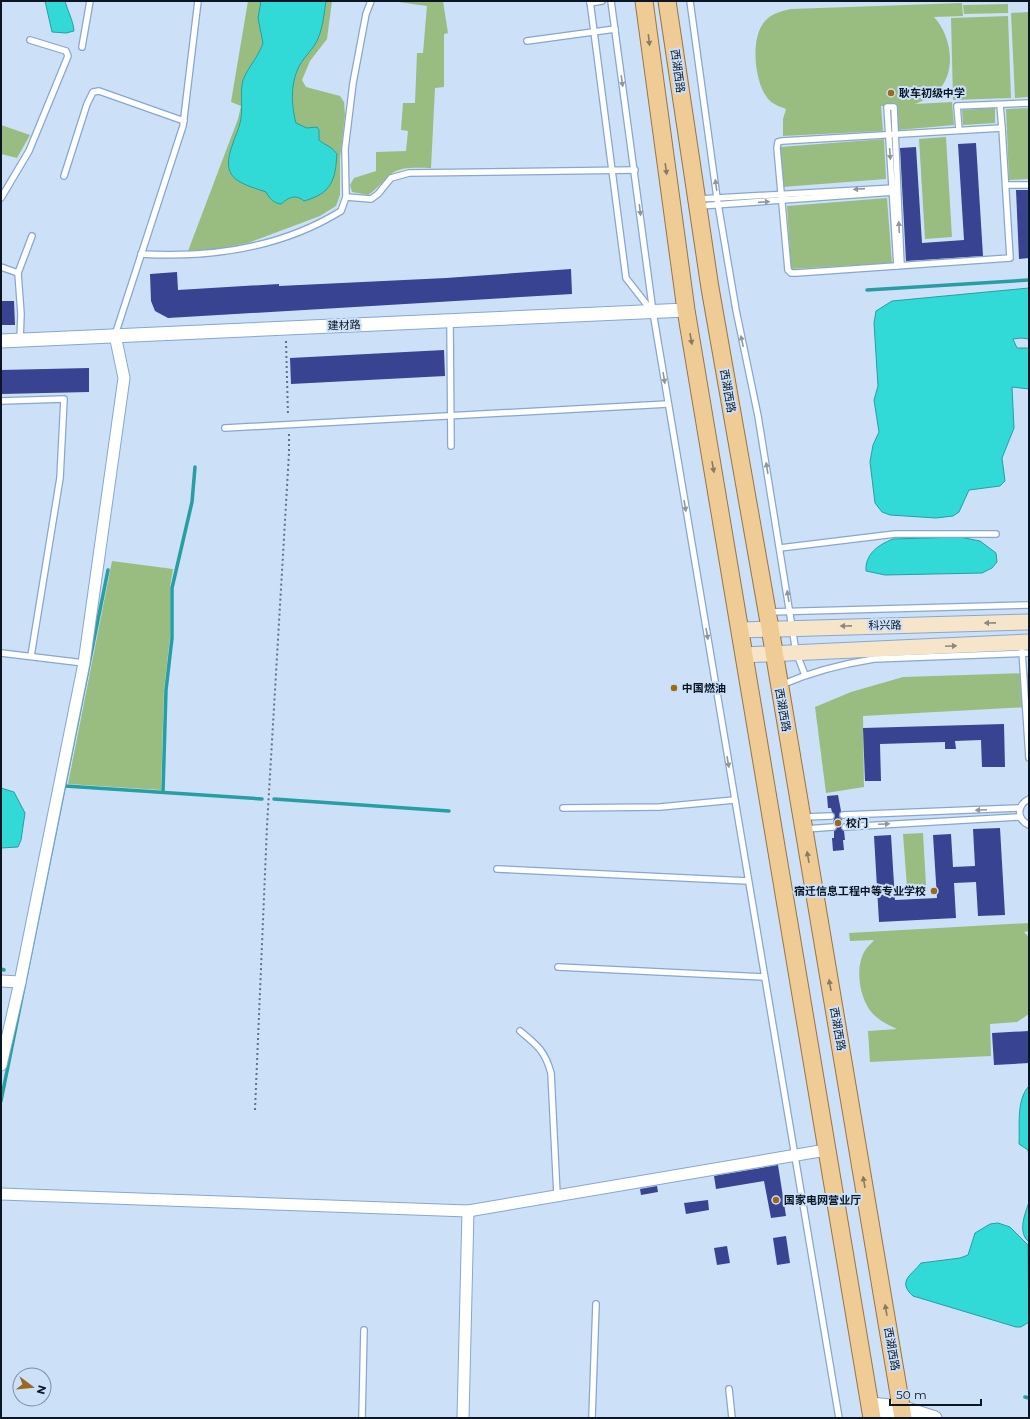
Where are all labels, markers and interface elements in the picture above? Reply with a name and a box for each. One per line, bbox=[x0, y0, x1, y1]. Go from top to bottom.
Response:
one-way arrow bbox=[646, 34, 653, 46]
street label: 西湖西路 bbox=[668, 48, 688, 94]
one-way arrow bbox=[619, 75, 625, 87]
place label: 耿车初级中学 bbox=[899, 86, 965, 100]
marker: 耿车初级中学 bbox=[886, 88, 896, 98]
one-way arrow bbox=[887, 148, 893, 161]
one-way arrow bbox=[663, 163, 669, 175]
one-way arrow bbox=[713, 179, 719, 191]
one-way arrow bbox=[853, 186, 865, 193]
one-way arrow bbox=[758, 198, 770, 205]
one-way arrow bbox=[637, 204, 643, 216]
one-way arrow bbox=[896, 220, 903, 233]
street label: 建材路 bbox=[327, 317, 361, 333]
one-way arrow bbox=[688, 333, 694, 345]
one-way arrow bbox=[739, 334, 745, 347]
street label: 西湖西路 bbox=[717, 368, 739, 414]
one-way arrow bbox=[661, 372, 667, 384]
one-way arrow bbox=[710, 461, 716, 473]
one-way arrow bbox=[764, 462, 770, 474]
one-way arrow bbox=[682, 500, 688, 512]
one-way arrow bbox=[785, 590, 791, 602]
street label: 科兴路 bbox=[868, 618, 902, 632]
one-way arrow bbox=[983, 620, 996, 626]
one-way arrow bbox=[839, 623, 852, 629]
one-way arrow bbox=[704, 628, 710, 640]
one-way arrow bbox=[945, 642, 957, 649]
place label: 中国燃油 bbox=[682, 681, 726, 695]
marker: 中国燃油 bbox=[669, 683, 679, 693]
street label: 西湖西路 bbox=[772, 687, 794, 733]
one-way arrow bbox=[725, 756, 731, 769]
one-way arrow bbox=[975, 806, 987, 813]
place label: 校门 bbox=[846, 816, 868, 830]
marker: 校门 bbox=[833, 818, 843, 828]
one-way arrow bbox=[878, 821, 890, 828]
one-way arrow bbox=[805, 851, 811, 863]
place label: 宿迁信息工程中等专业学校 bbox=[794, 884, 926, 898]
marker: 宿迁信息工程中等专业学校 bbox=[929, 886, 939, 896]
one-way arrow bbox=[827, 979, 833, 991]
street label: 西湖西路 bbox=[827, 1006, 849, 1052]
one-way arrow bbox=[861, 1176, 867, 1188]
place label: 国家电网营业厅 bbox=[784, 1193, 861, 1207]
marker: 国家电网营业厅 bbox=[771, 1195, 781, 1205]
one-way arrow bbox=[883, 1304, 889, 1317]
street label: 西湖西路 bbox=[881, 1326, 903, 1372]
north arrow bbox=[12, 1367, 52, 1407]
scale bar bbox=[890, 1381, 981, 1407]
text: N bbox=[34, 1384, 50, 1396]
text: 50 m bbox=[896, 1387, 927, 1402]

